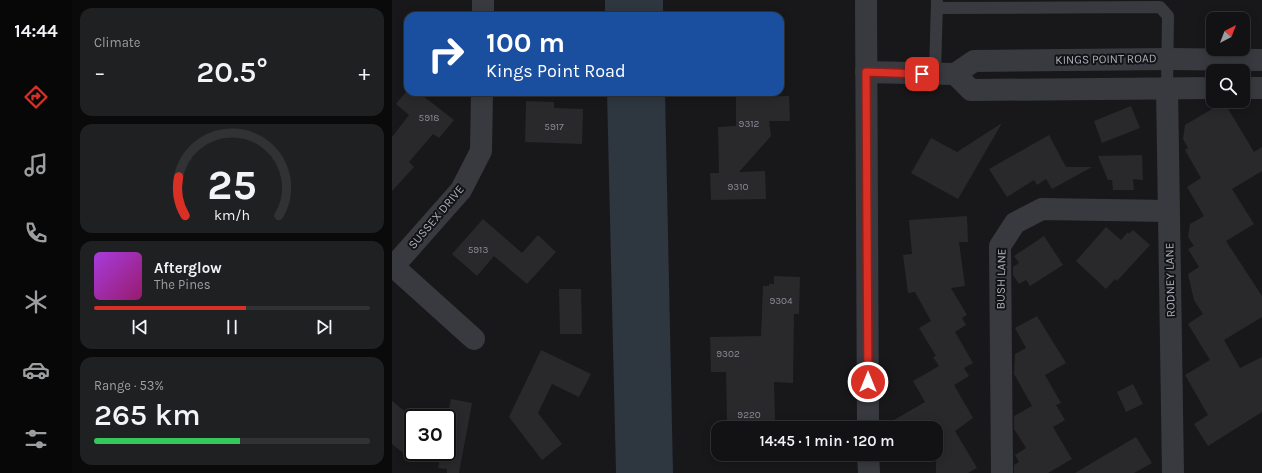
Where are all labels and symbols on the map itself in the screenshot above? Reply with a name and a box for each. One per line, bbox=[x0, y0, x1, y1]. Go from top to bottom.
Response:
north arrow bbox=[1206, 12, 1250, 56]
street label: KINGS POINT ROAD bbox=[1055, 51, 1157, 67]
pin bbox=[905, 57, 939, 91]
house number: 5918 bbox=[419, 112, 439, 124]
house number: 9312 bbox=[739, 118, 760, 130]
house number: 5917 bbox=[544, 121, 564, 133]
house number: 9310 bbox=[728, 181, 749, 193]
street label: SUSSEX DRIVE bbox=[405, 182, 467, 252]
street label: RODNEY LANE bbox=[1162, 242, 1178, 318]
house number: 5913 bbox=[468, 244, 488, 256]
street label: BUSH LANE bbox=[993, 248, 1009, 310]
house number: 9304 bbox=[769, 295, 793, 307]
house number: 9302 bbox=[716, 348, 740, 360]
position arrow bbox=[847, 361, 889, 403]
speed limit sign: 30 bbox=[404, 409, 456, 461]
house number: 9220 bbox=[737, 409, 761, 421]

